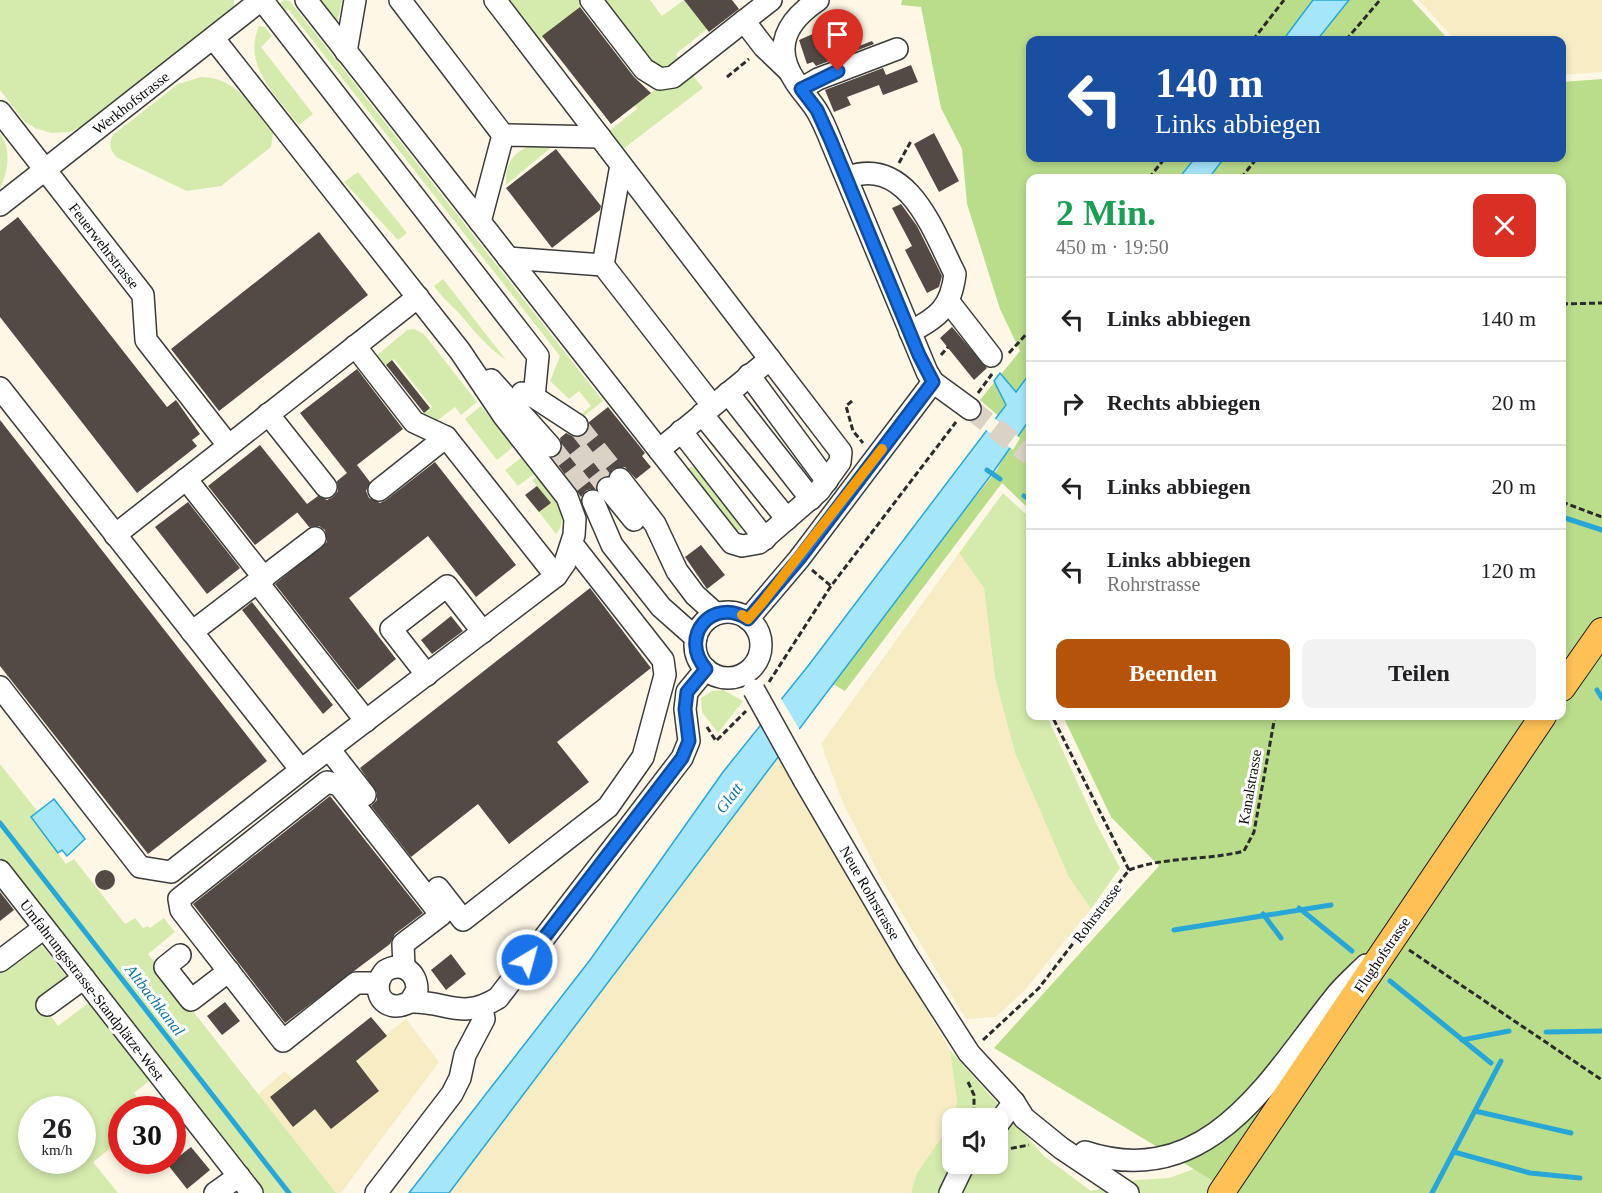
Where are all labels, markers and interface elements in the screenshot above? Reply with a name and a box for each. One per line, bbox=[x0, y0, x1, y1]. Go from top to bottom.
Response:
pin bbox=[812, 9, 863, 71]
icon: arrive bbox=[821, 18, 854, 51]
icon: left bbox=[1056, 60, 1134, 138]
text: 140 m bbox=[1155, 60, 1264, 106]
street label: Werkhofstrasse bbox=[90, 68, 172, 138]
text: Links abbiegen bbox=[1155, 109, 1321, 139]
text: 2 Min. bbox=[1056, 193, 1156, 233]
button: close bbox=[1473, 194, 1536, 257]
street label: Feuerwehrstrasse bbox=[66, 200, 143, 292]
text: 450 m · 19:50 bbox=[1056, 236, 1169, 258]
icon: left bbox=[1056, 303, 1089, 336]
text: Links abbiegen bbox=[1107, 306, 1251, 331]
text: 140 m bbox=[1480, 306, 1536, 331]
icon: right bbox=[1056, 387, 1089, 420]
text: Rechts abbiegen bbox=[1107, 390, 1260, 415]
text: 20 m bbox=[1491, 390, 1536, 415]
icon: left bbox=[1056, 471, 1089, 504]
text: Links abbiegen bbox=[1107, 474, 1251, 499]
text: 20 m bbox=[1491, 474, 1536, 499]
text: Links abbiegen bbox=[1107, 547, 1251, 572]
icon: left bbox=[1056, 555, 1089, 588]
text: 120 m bbox=[1480, 558, 1536, 583]
text: Rohrstrasse bbox=[1107, 573, 1200, 595]
button: Beenden bbox=[1056, 639, 1290, 708]
button: Teilen bbox=[1302, 639, 1536, 708]
street label: Kanalstrasse bbox=[1236, 748, 1265, 826]
water label: Glatt bbox=[712, 779, 746, 816]
street label: Neue Rohrstrasse bbox=[837, 843, 903, 943]
street label: Rohrstrasse bbox=[1070, 880, 1125, 946]
street label: Umfahrungsstrasse-Standplätze-West bbox=[17, 897, 168, 1084]
street label: Flughofstrasse bbox=[1351, 914, 1413, 996]
position arrow bbox=[495, 928, 559, 992]
water label: Altbachkanal bbox=[121, 960, 188, 1039]
speed limit sign: 30 bbox=[108, 1096, 186, 1174]
map controls bbox=[942, 1108, 1008, 1174]
button: sound bbox=[942, 1108, 1008, 1174]
text: 26 bbox=[42, 1111, 72, 1144]
text: km/h bbox=[42, 1142, 72, 1158]

